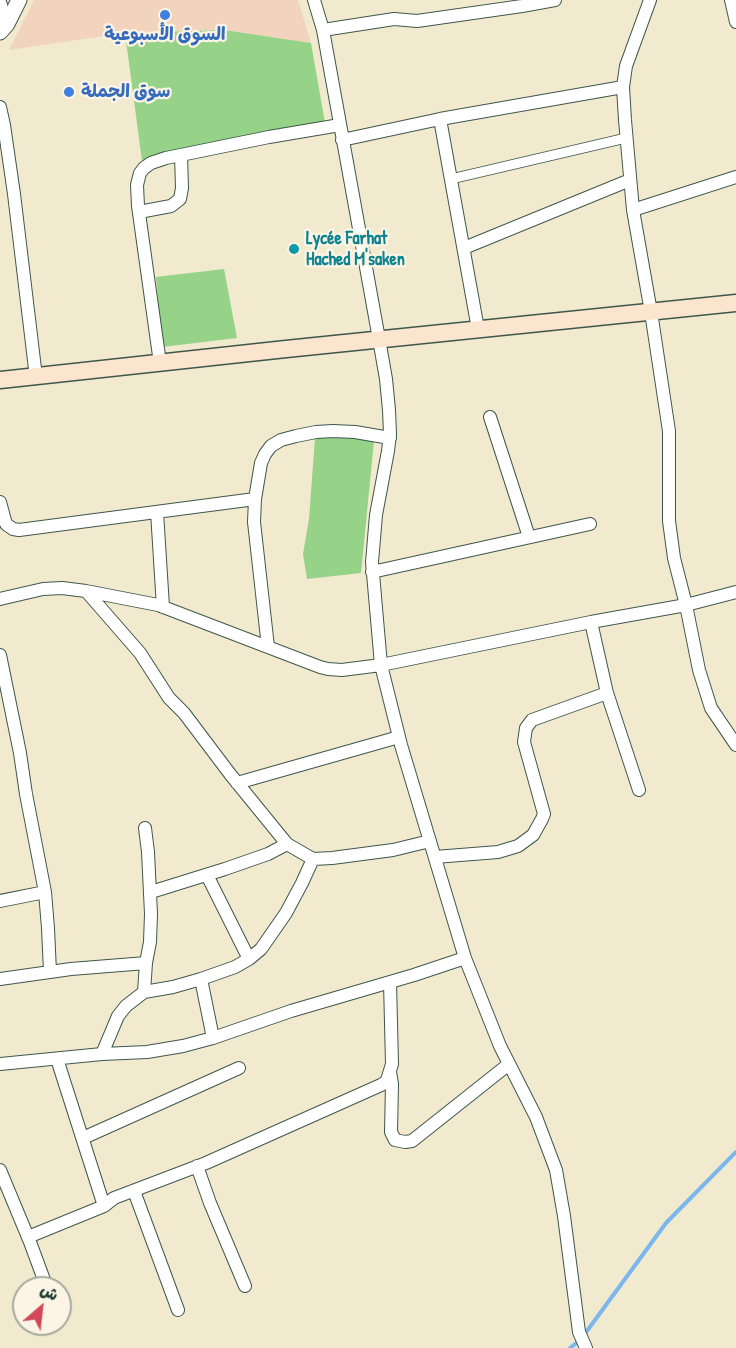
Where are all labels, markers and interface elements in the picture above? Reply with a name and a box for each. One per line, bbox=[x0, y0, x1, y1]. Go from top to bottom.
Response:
marker: السوق اﻷسبوعية bbox=[158, 8, 172, 22]
place label: السوق اﻷسبوعية bbox=[104, 24, 226, 46]
place label: سوق الجملة bbox=[81, 81, 170, 103]
marker: سوق الجملة bbox=[62, 85, 76, 99]
place label: Lycée Farhat Hached M'saken bbox=[306, 228, 405, 270]
marker: Lycée Farhat Hached M'saken bbox=[287, 242, 301, 256]
north arrow bbox=[12, 1276, 72, 1336]
text: ش bbox=[37, 1278, 62, 1306]

